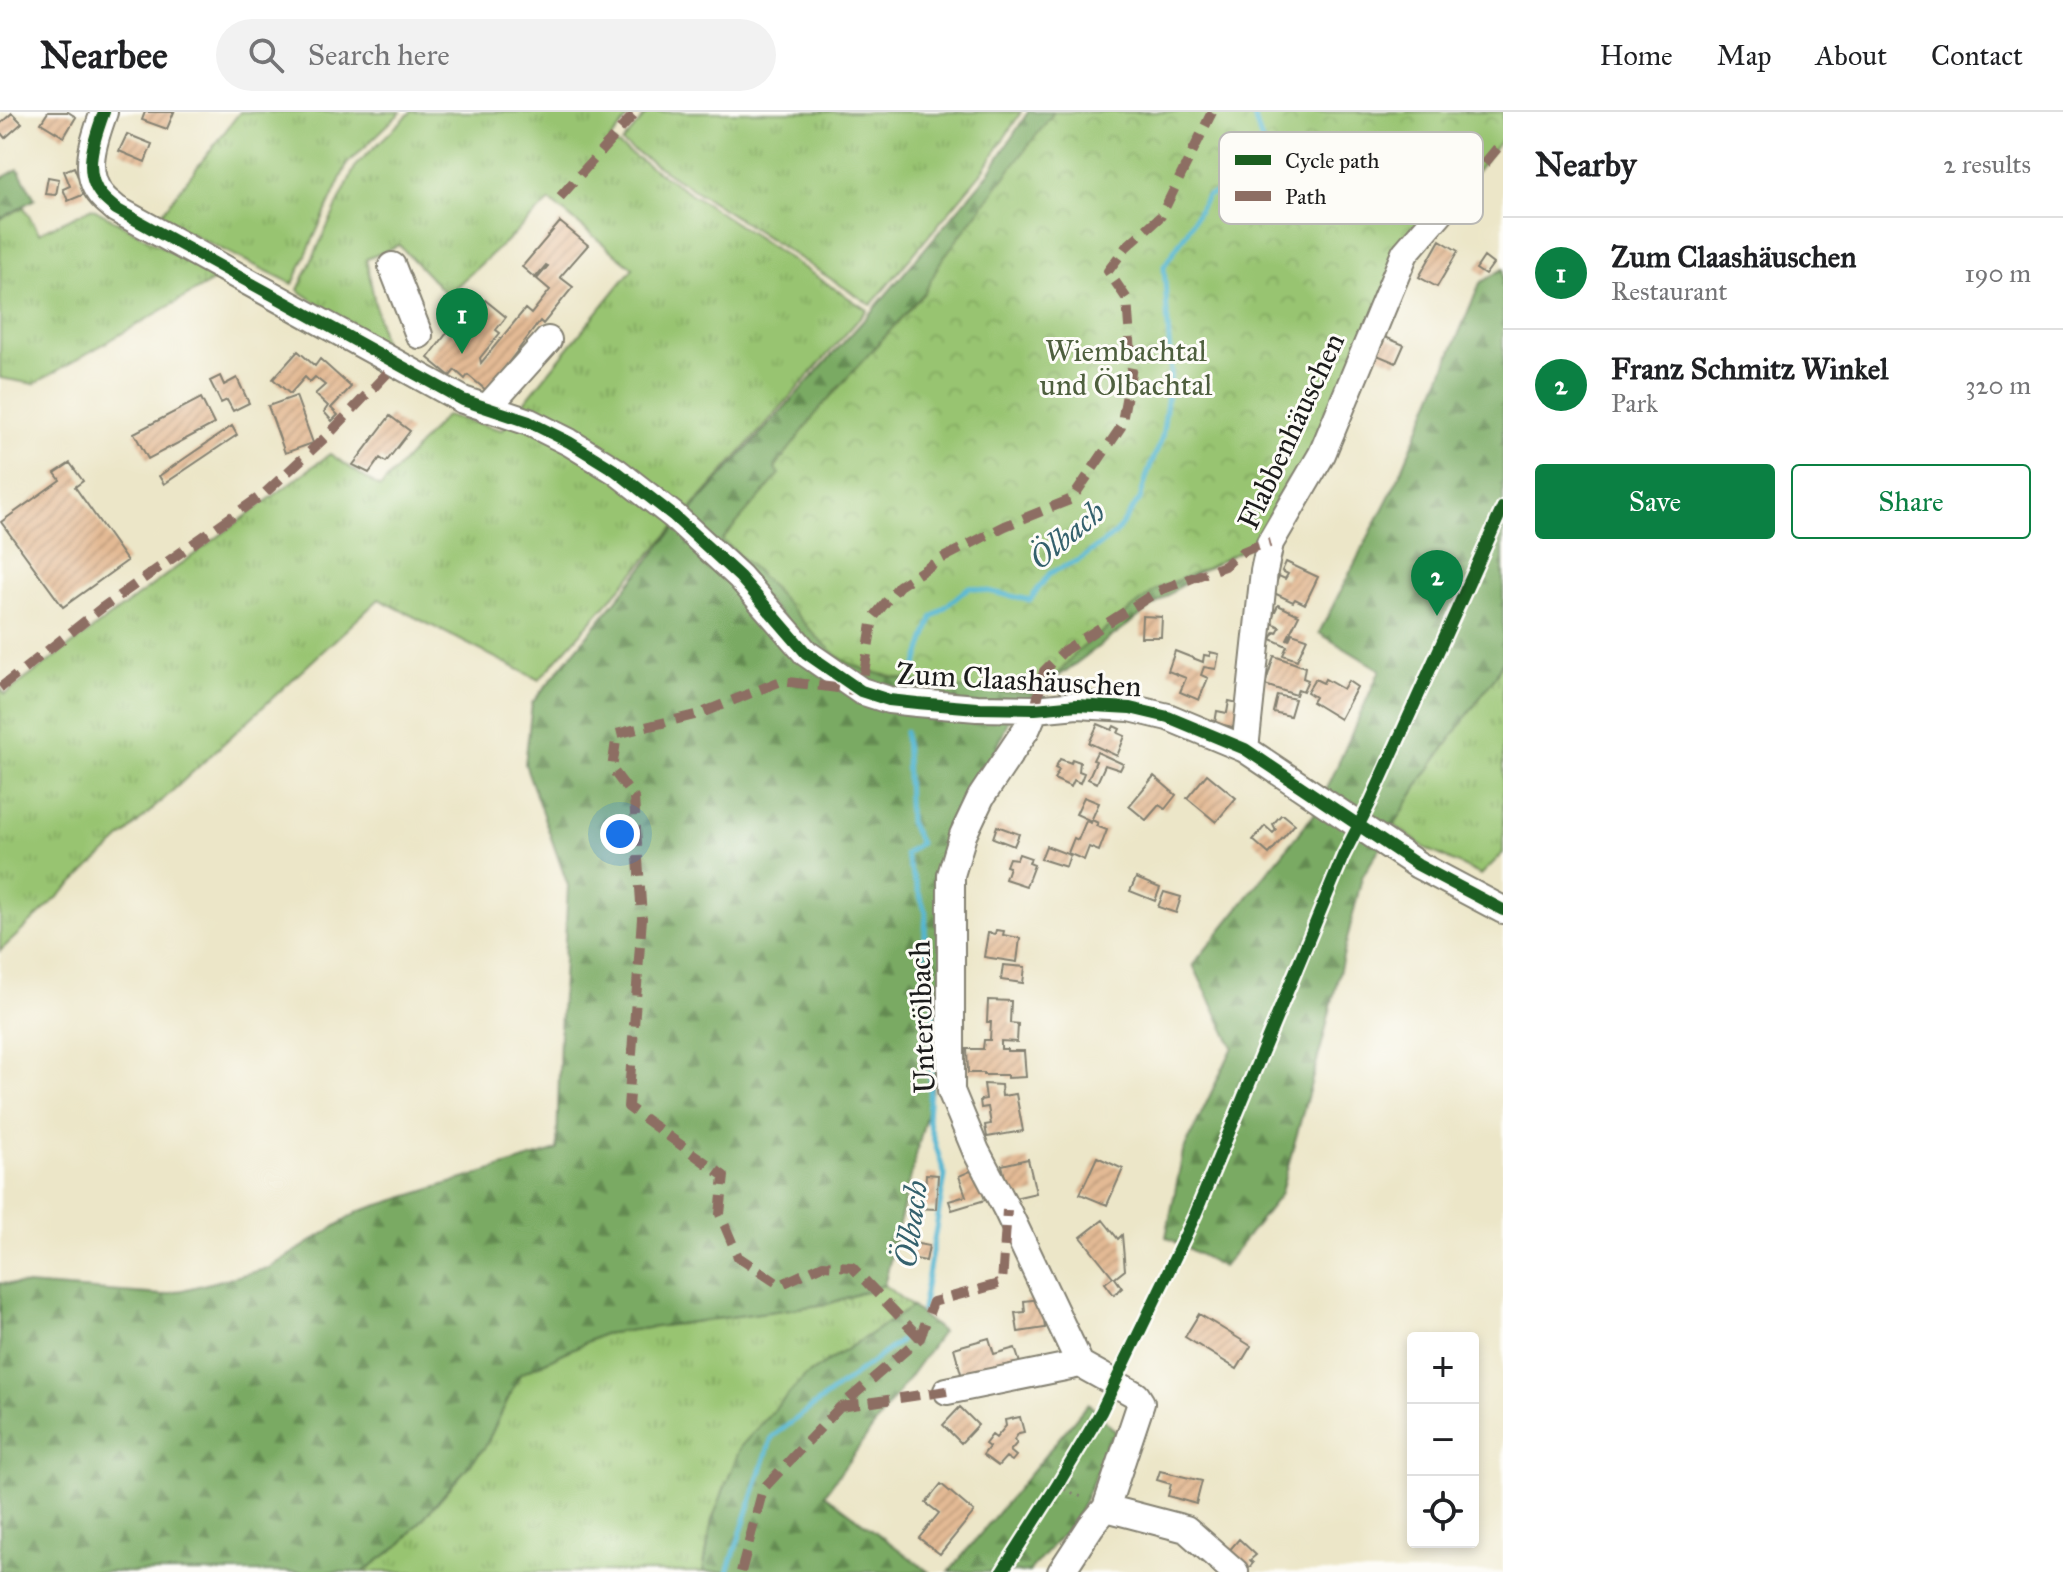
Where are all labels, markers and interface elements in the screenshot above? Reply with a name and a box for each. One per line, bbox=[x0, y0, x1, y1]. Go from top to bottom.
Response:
search box bbox=[216, 19, 776, 91]
text: Nearbee bbox=[40, 32, 168, 78]
icon: search bbox=[244, 33, 288, 77]
text: Search here bbox=[308, 37, 450, 73]
text: Home bbox=[1600, 38, 1673, 73]
text: Map bbox=[1717, 38, 1771, 73]
text: About bbox=[1815, 38, 1887, 73]
text: Contact bbox=[1931, 38, 2023, 73]
legend bbox=[1219, 132, 1483, 224]
text: Nearby bbox=[1535, 144, 1637, 185]
text: Cycle path bbox=[1285, 147, 1380, 174]
text: 2 results bbox=[1943, 148, 2031, 180]
text: Path bbox=[1285, 183, 1327, 210]
text: Zum Claashäuschen bbox=[1611, 239, 1856, 275]
text: 1 bbox=[1556, 257, 1566, 289]
text: 190 m bbox=[1964, 257, 2031, 289]
text: Restaurant bbox=[1611, 275, 1727, 307]
pin: 1 bbox=[436, 288, 488, 354]
street label: Flabbenhäuschen bbox=[1230, 327, 1352, 535]
park label: Wiembachtal und Ölbachtal bbox=[1040, 333, 1213, 403]
text: Franz Schmitz Winkel bbox=[1611, 351, 1888, 387]
text: 2 bbox=[1555, 369, 1567, 401]
text: 320 m bbox=[1965, 369, 2031, 401]
text: Park bbox=[1611, 387, 1658, 419]
button: Save bbox=[1535, 464, 1775, 539]
button: Share bbox=[1791, 464, 2031, 539]
water label: Ölbach bbox=[1021, 492, 1113, 578]
pin: 2 bbox=[1411, 550, 1463, 616]
street label: Zum Claashäuschen bbox=[895, 656, 1143, 704]
your location bbox=[600, 814, 640, 854]
street label: Unterölbach bbox=[901, 940, 943, 1094]
water label: Ölbach bbox=[886, 1178, 936, 1270]
map controls bbox=[1407, 1332, 1479, 1548]
button: + bbox=[1407, 1332, 1479, 1404]
button: − bbox=[1407, 1404, 1479, 1476]
button: locate bbox=[1407, 1476, 1479, 1548]

